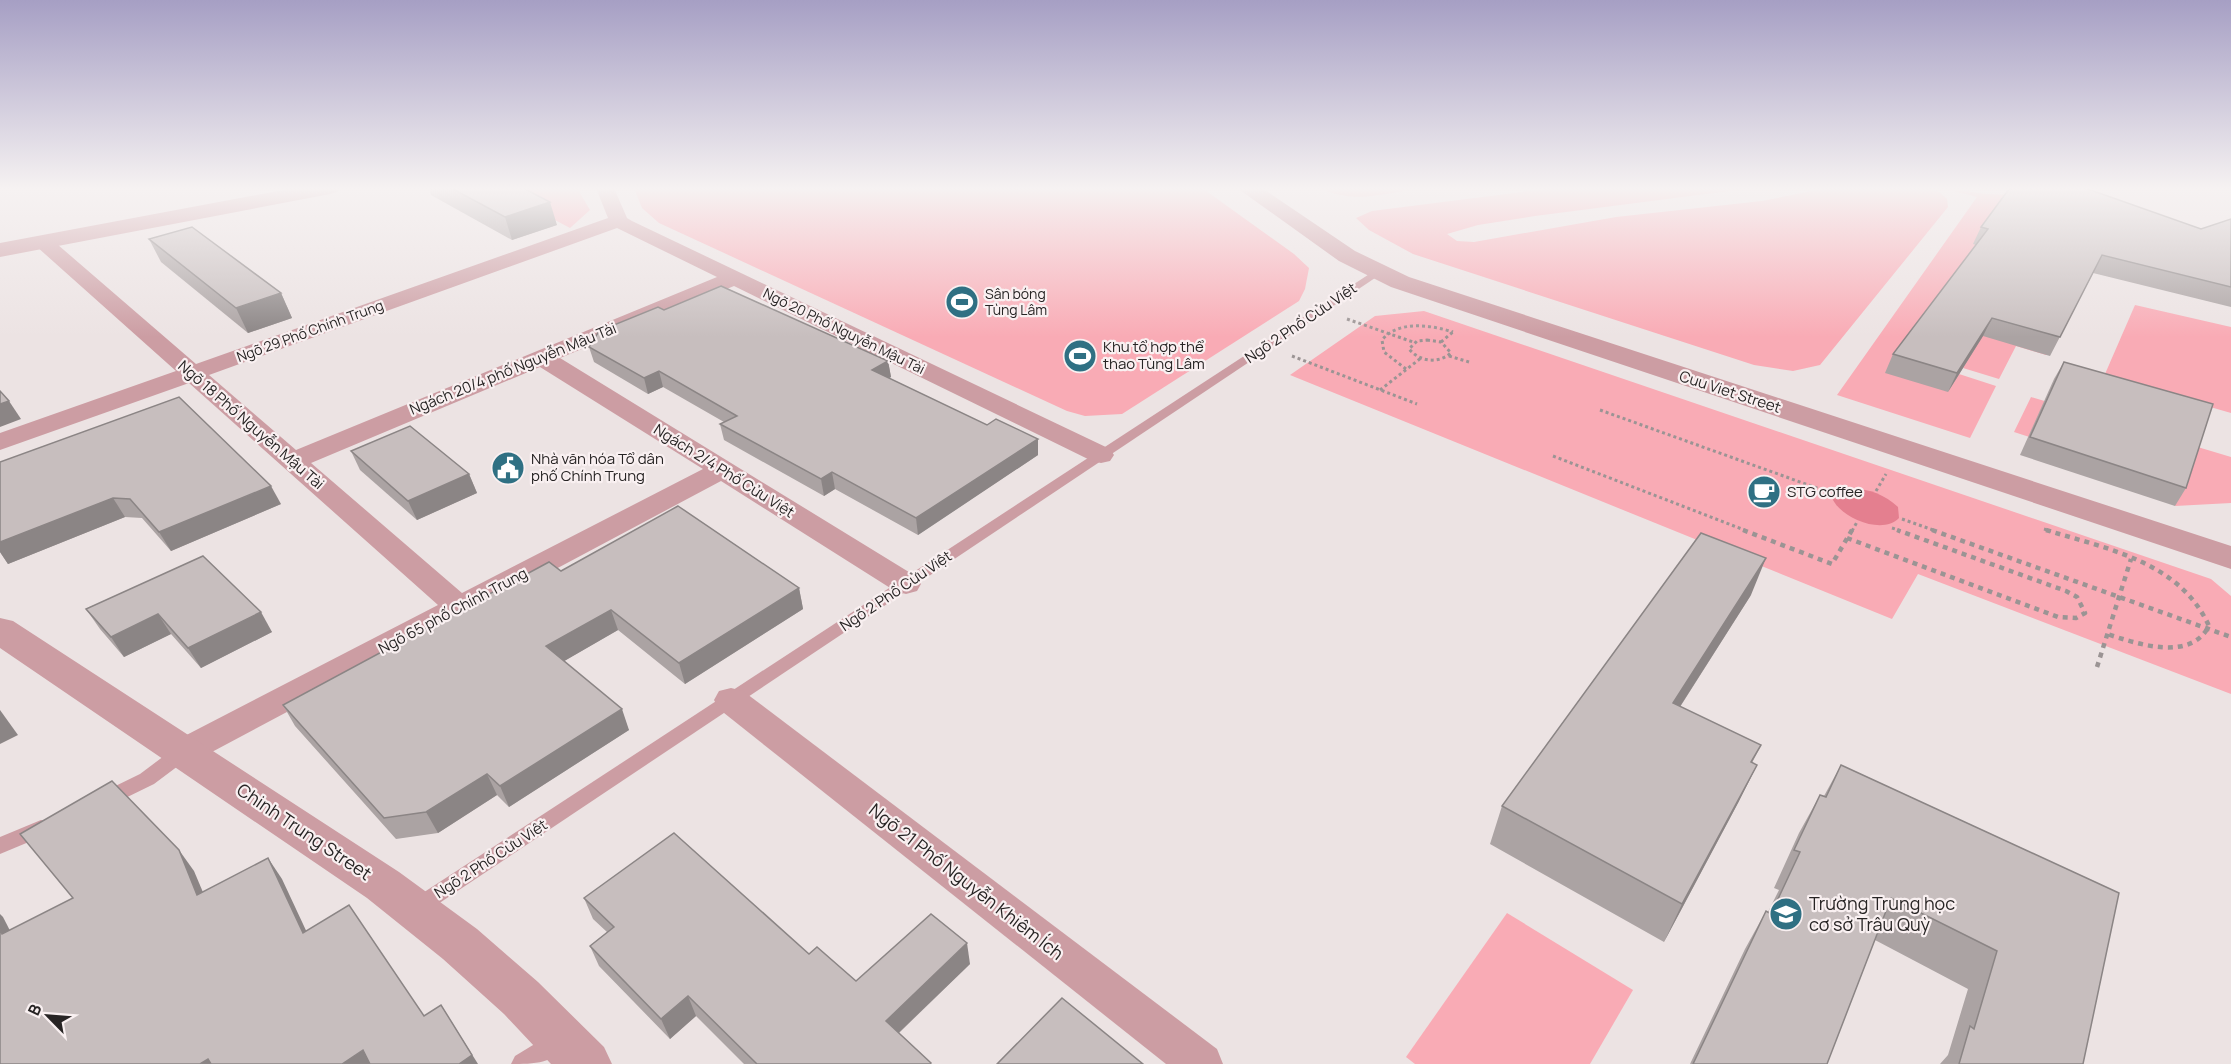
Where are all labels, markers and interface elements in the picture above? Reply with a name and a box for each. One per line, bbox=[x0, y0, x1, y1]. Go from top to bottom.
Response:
street label: Ngõ 2 Phố Cửu Việt bbox=[1241, 277, 1361, 368]
street label: Ngõ 20 Phố Nguyễn Mậu Tài bbox=[760, 283, 928, 378]
sports icon: Sân bóng Tùng Lâm bbox=[944, 284, 980, 320]
place label: Sân bóng Tùng Lâm bbox=[985, 284, 1047, 319]
street label: Ngõ 29 Phố Chính Trung bbox=[234, 295, 386, 366]
street label: Ngách 20/4 phố Nguyễn Mậu Tài bbox=[406, 317, 619, 420]
place label: Khu tổ hợp thể thao Tùng Lâm bbox=[1103, 336, 1205, 374]
sports icon: Khu tổ hợp thể thao Tùng Lâm bbox=[1062, 338, 1098, 374]
street label: Ngõ 18 Phố Nguyễn Mậu Tài bbox=[174, 355, 329, 494]
street label: Cuu Viet Street bbox=[1677, 365, 1784, 418]
street label: Ngách 2/4 Phố Cửu Việt bbox=[650, 419, 799, 522]
place label: Nhà văn hóa Tổ dân phố Chính Trung bbox=[531, 448, 664, 486]
public building icon: Nhà văn hóa Tổ dân phố Chính Trung bbox=[490, 450, 526, 486]
cafe icon: STG coffee bbox=[1746, 474, 1782, 510]
place label: STG coffee bbox=[1787, 481, 1863, 502]
street label: Ngõ 2 Phố Cửu Việt bbox=[836, 545, 956, 636]
street label: Ngõ 65 phố Chính Trung bbox=[375, 562, 531, 659]
street label: Chinh Trung Street bbox=[233, 777, 377, 885]
street label: Ngõ 21 Phố Nguyễn Khiêm Ích bbox=[864, 798, 1069, 965]
street label: Ngõ 2 Phố Cửu Việt bbox=[430, 814, 551, 903]
place label: Trường Trung học cơ sở Trâu Quỳ bbox=[1809, 891, 1955, 936]
school or university icon: Trường Trung học cơ sở Trâu Quỳ bbox=[1768, 896, 1804, 932]
north arrow bbox=[18, 986, 78, 1046]
text: B bbox=[22, 1000, 47, 1019]

